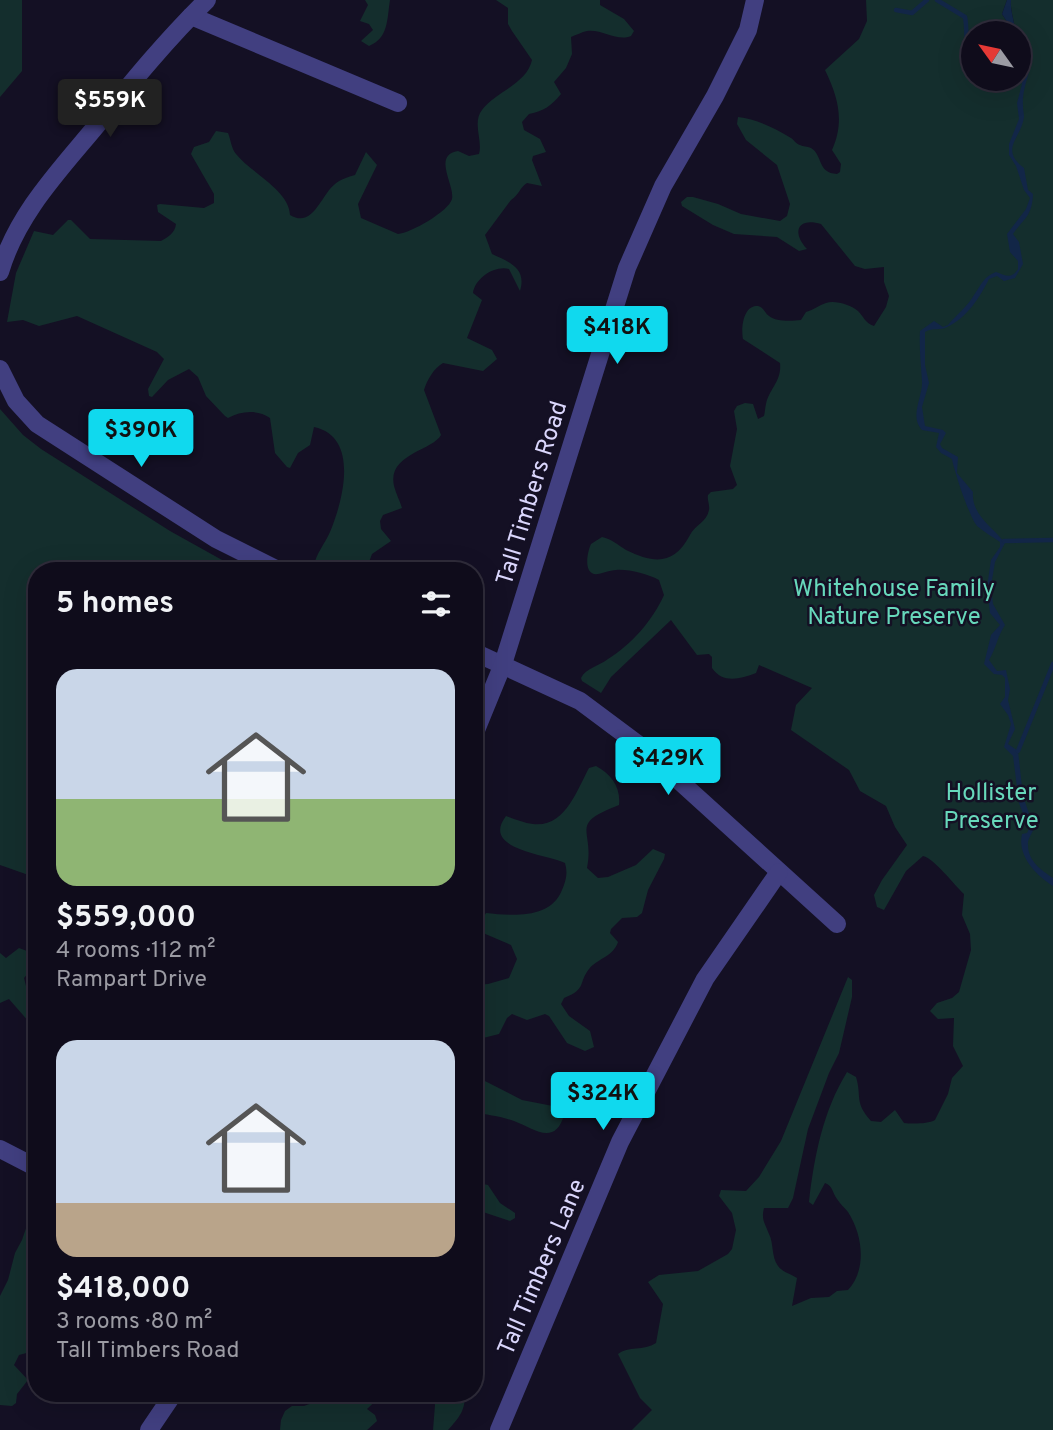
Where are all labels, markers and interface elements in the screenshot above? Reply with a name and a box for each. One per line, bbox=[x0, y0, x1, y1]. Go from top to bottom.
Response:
north arrow bbox=[961, 21, 1031, 91]
map controls bbox=[961, 21, 1031, 91]
pin: $559K bbox=[61, 80, 159, 139]
text: $559K bbox=[74, 87, 146, 116]
pin: $418K bbox=[568, 306, 666, 366]
text: $418K bbox=[583, 314, 651, 343]
street label: Tall Timbers Road bbox=[491, 398, 575, 589]
pin: $390K bbox=[92, 410, 190, 469]
text: $390K bbox=[104, 417, 178, 446]
park label: Whitehouse Family Nature Preserve bbox=[793, 575, 995, 633]
icon: filters bbox=[417, 585, 455, 623]
text: 5 homes bbox=[56, 586, 174, 623]
icon: home bbox=[193, 714, 319, 840]
pin: $429K bbox=[619, 738, 717, 797]
text: $429K bbox=[631, 745, 705, 774]
park label: Hollister Preserve bbox=[943, 779, 1039, 837]
text: $559,000 bbox=[56, 900, 196, 937]
text: 4 rooms · 112 m² bbox=[56, 937, 216, 966]
text: Rampart Drive bbox=[56, 966, 207, 995]
pin: $324K bbox=[554, 1072, 652, 1132]
text: $324K bbox=[567, 1080, 639, 1109]
icon: home bbox=[193, 1085, 319, 1211]
street label: Tall Timbers Lane bbox=[492, 1175, 594, 1361]
text: $418,000 bbox=[56, 1271, 190, 1308]
text: 3 rooms · 80 m² bbox=[56, 1308, 212, 1337]
text: Tall Timbers Road bbox=[56, 1337, 239, 1366]

